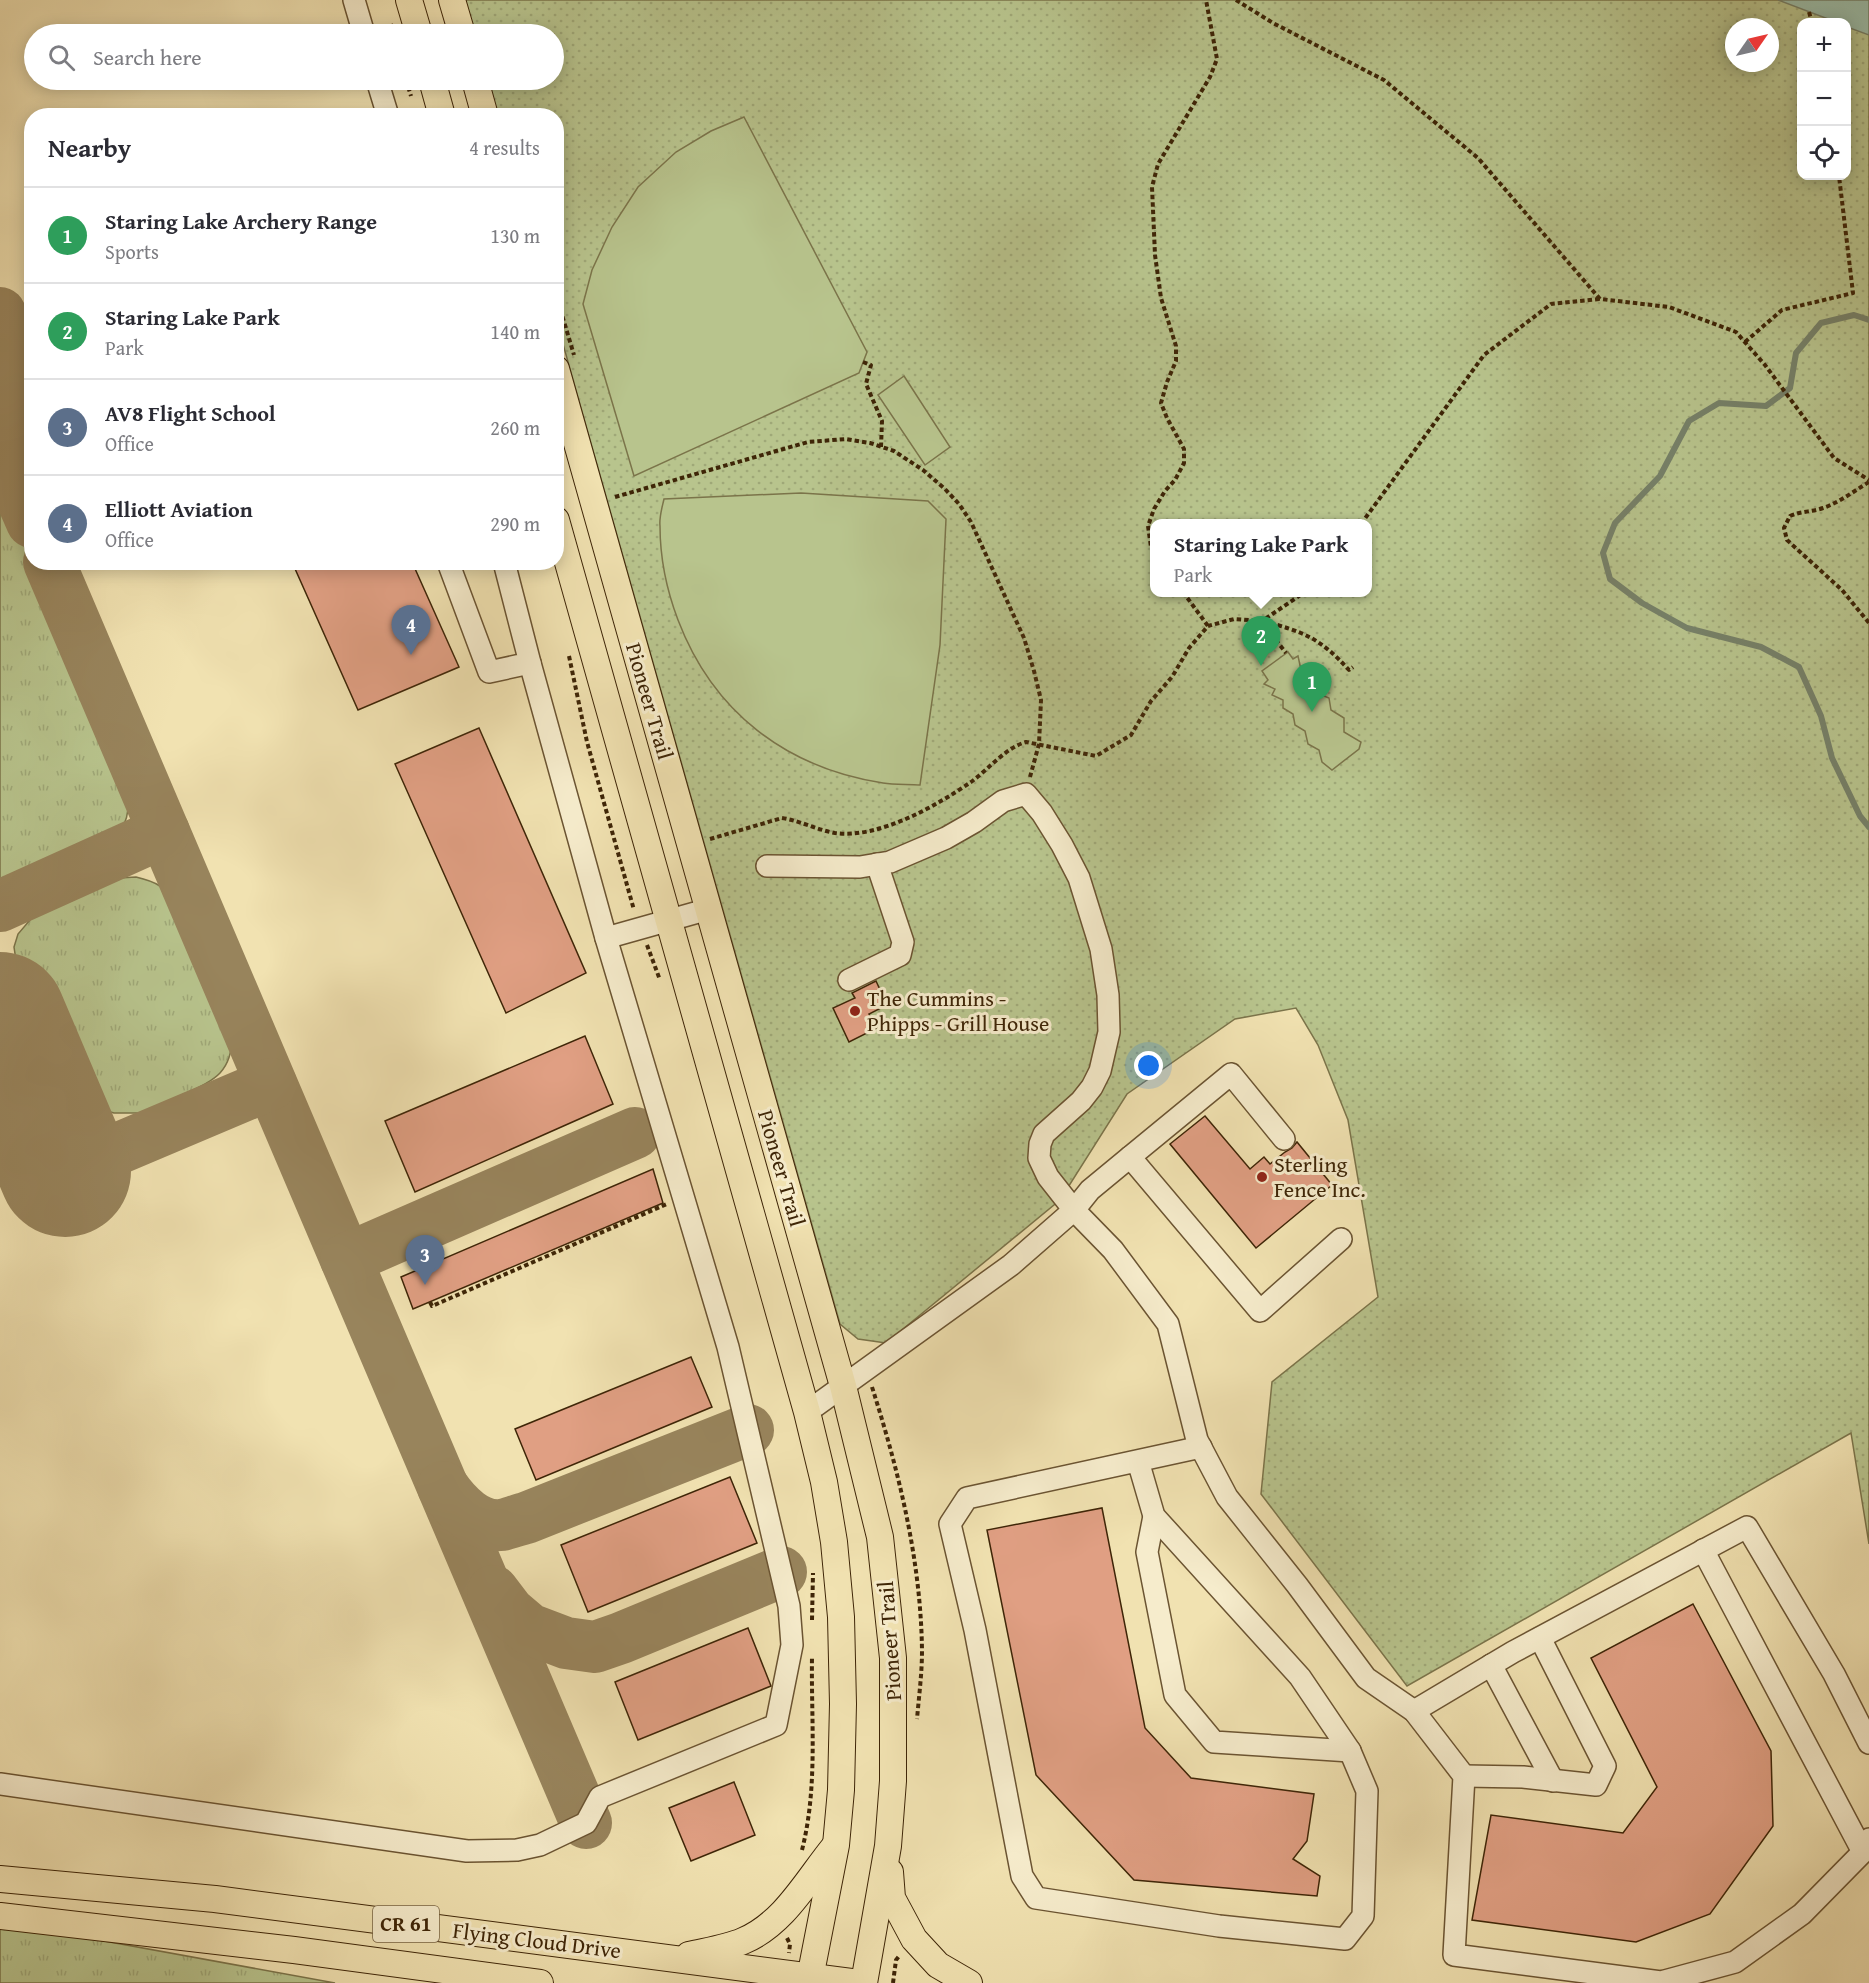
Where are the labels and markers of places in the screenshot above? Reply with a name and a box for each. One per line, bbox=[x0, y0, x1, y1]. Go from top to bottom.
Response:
pin: 4 bbox=[392, 606, 430, 655]
pin: 2 bbox=[1242, 616, 1280, 666]
pin: 1 bbox=[1292, 662, 1332, 712]
place label: The Cummins - Phipps - Grill House bbox=[867, 982, 1049, 1039]
marker: The Cummins - Phipps - Grill House bbox=[848, 1004, 862, 1018]
place label: Sterling Fence Inc. bbox=[1274, 1148, 1366, 1205]
marker: Sterling Fence Inc. bbox=[1255, 1170, 1269, 1184]
pin: 3 bbox=[406, 1236, 444, 1285]

